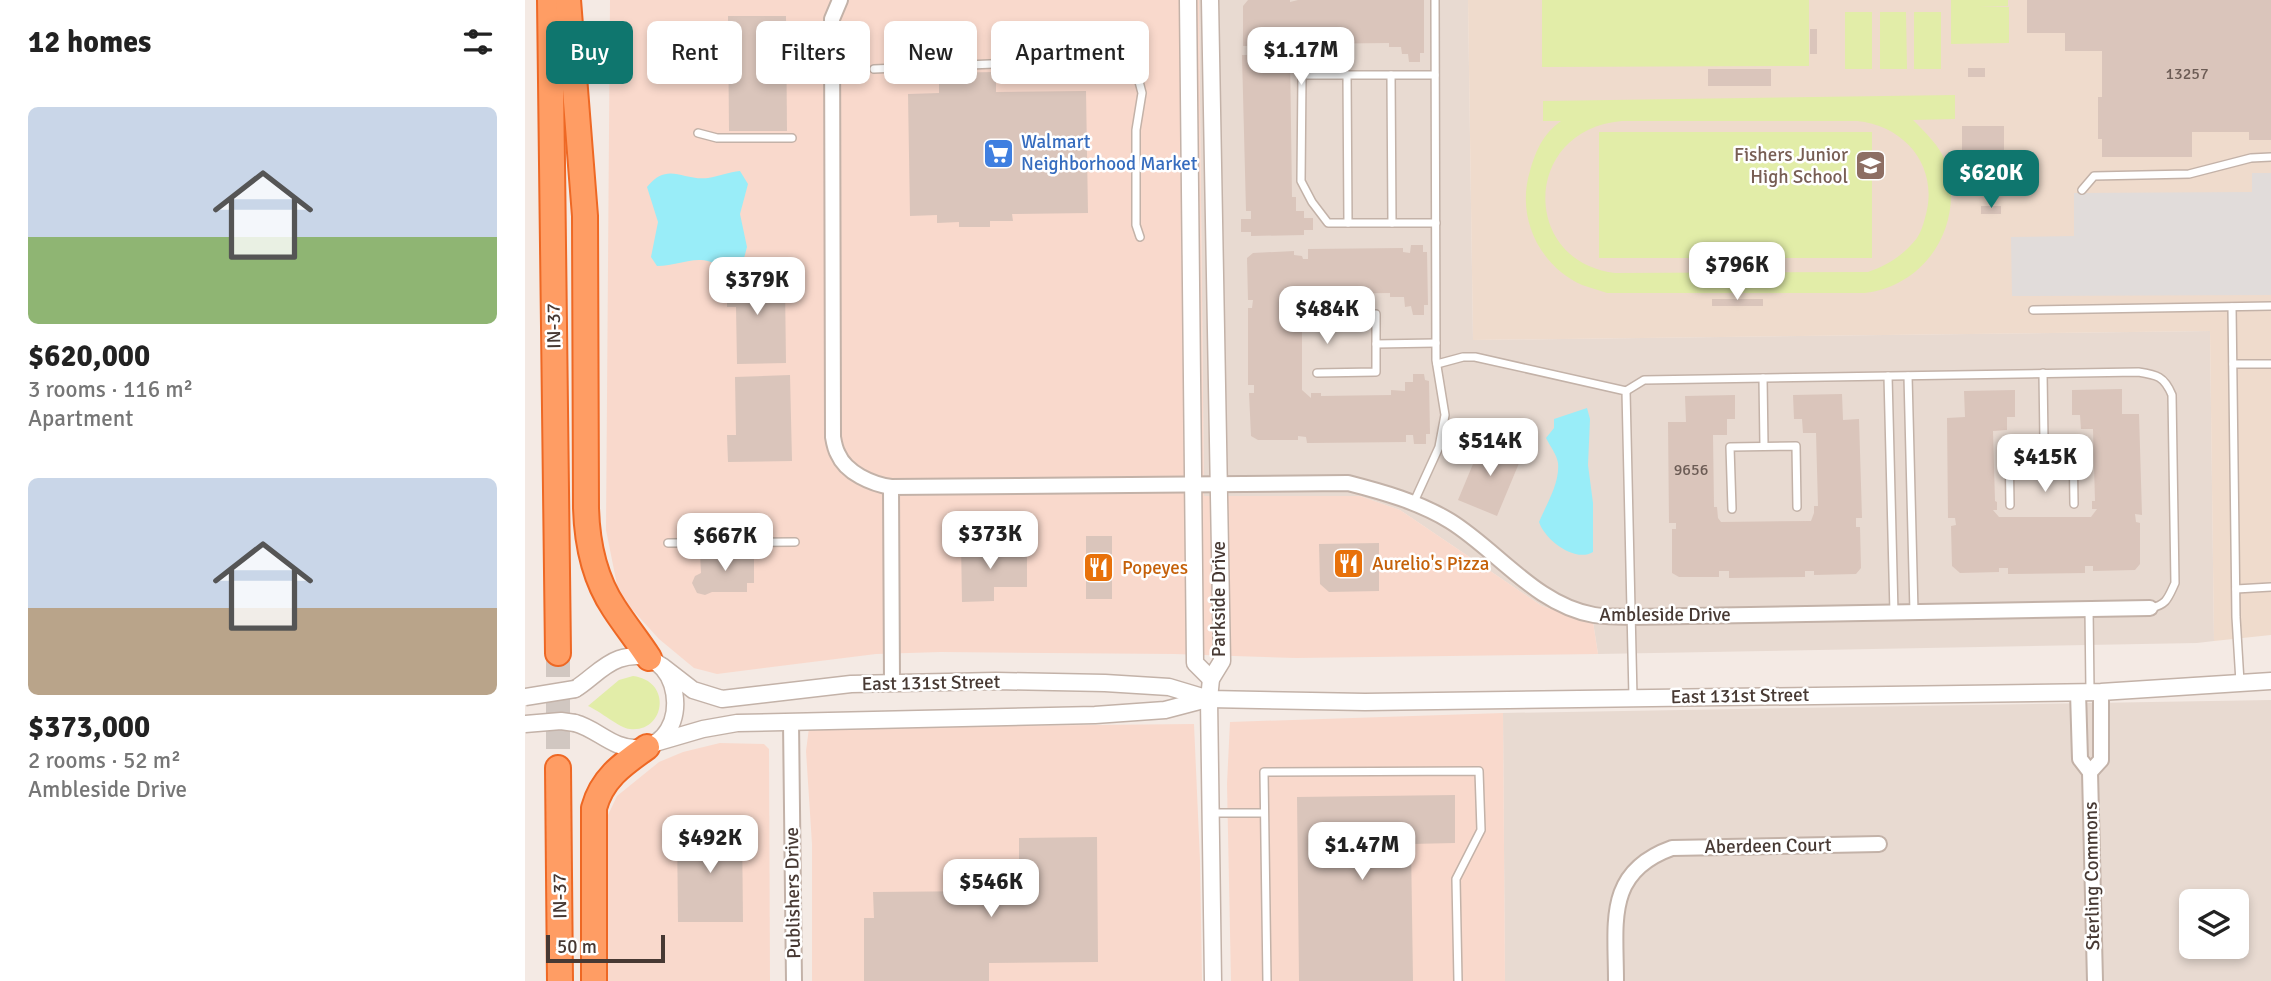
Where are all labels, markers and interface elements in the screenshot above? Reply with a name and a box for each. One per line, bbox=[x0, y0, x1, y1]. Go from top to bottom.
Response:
chip: Buy bbox=[546, 21, 633, 84]
chip: Rent bbox=[647, 21, 742, 84]
chip: Filters bbox=[756, 21, 870, 84]
chip: New bbox=[884, 21, 977, 84]
chip: Apartment bbox=[991, 21, 1149, 84]
icon: filters bbox=[459, 23, 497, 61]
text: 12 homes bbox=[28, 24, 151, 61]
pin: $1.17M bbox=[1244, 28, 1358, 87]
text: $1.17M bbox=[1263, 35, 1339, 64]
house number: 13257 bbox=[2165, 64, 2209, 84]
place label: Walmart Neighborhood Market bbox=[1021, 130, 1198, 176]
supermarket icon: Walmart Neighborhood Market bbox=[981, 136, 1015, 170]
place label: Fishers Junior High School bbox=[1734, 143, 1848, 189]
school or university icon: Fishers Junior High School bbox=[1854, 149, 1888, 183]
pin: $620K bbox=[1942, 150, 2040, 210]
icon: home bbox=[200, 152, 326, 278]
text: $620K bbox=[1959, 158, 2023, 187]
pin: $796K bbox=[1688, 243, 1786, 302]
text: $796K bbox=[1705, 250, 1769, 279]
pin: $379K bbox=[708, 258, 806, 317]
text: $379K bbox=[725, 265, 789, 294]
pin: $484K bbox=[1278, 286, 1376, 346]
text: $484K bbox=[1295, 294, 1359, 323]
street label: IN-37 bbox=[542, 303, 566, 349]
text: $620,000 bbox=[28, 338, 150, 375]
text: 3 rooms · 116 m² bbox=[28, 375, 193, 404]
text: Apartment bbox=[28, 404, 133, 433]
pin: $514K bbox=[1441, 419, 1539, 478]
text: $514K bbox=[1458, 426, 1522, 455]
pin: $415K bbox=[1996, 434, 2094, 494]
text: $415K bbox=[2013, 442, 2077, 471]
house number: 9656 bbox=[1674, 460, 1708, 480]
pin: $373K bbox=[941, 512, 1039, 571]
pin: $667K bbox=[676, 514, 774, 573]
text: $373K bbox=[958, 519, 1022, 548]
text: $667K bbox=[693, 521, 757, 550]
icon: home bbox=[200, 523, 326, 649]
street label: Parkside Drive bbox=[1207, 541, 1231, 657]
restaurant icon: Aurelio's Pizza bbox=[1332, 547, 1366, 581]
restaurant icon: Popeyes bbox=[1082, 551, 1116, 585]
place label: Aurelio's Pizza bbox=[1372, 552, 1489, 576]
place label: Popeyes bbox=[1122, 556, 1188, 580]
street label: Ambleside Drive bbox=[1599, 603, 1731, 627]
street label: East 131st Street bbox=[861, 670, 1001, 696]
street label: East 131st Street bbox=[1670, 683, 1810, 709]
text: $373,000 bbox=[28, 709, 150, 746]
text: 2 rooms · 52 m² bbox=[28, 746, 181, 775]
text: Ambleside Drive bbox=[28, 775, 187, 804]
street label: Sterling Commons bbox=[2079, 801, 2105, 951]
pin: $492K bbox=[661, 816, 759, 875]
pin: $1.47M bbox=[1305, 822, 1419, 882]
text: $492K bbox=[678, 823, 742, 852]
street label: Publishers Drive bbox=[780, 827, 806, 959]
text: $1.47M bbox=[1324, 830, 1400, 859]
street label: Aberdeen Court bbox=[1704, 833, 1832, 859]
pin: $546K bbox=[942, 860, 1040, 919]
text: $546K bbox=[959, 867, 1023, 896]
street label: IN-37 bbox=[548, 873, 572, 919]
map controls bbox=[2179, 889, 2249, 959]
button: layers bbox=[2179, 889, 2249, 959]
scale bar bbox=[546, 932, 665, 964]
text: 50 m bbox=[557, 935, 597, 959]

